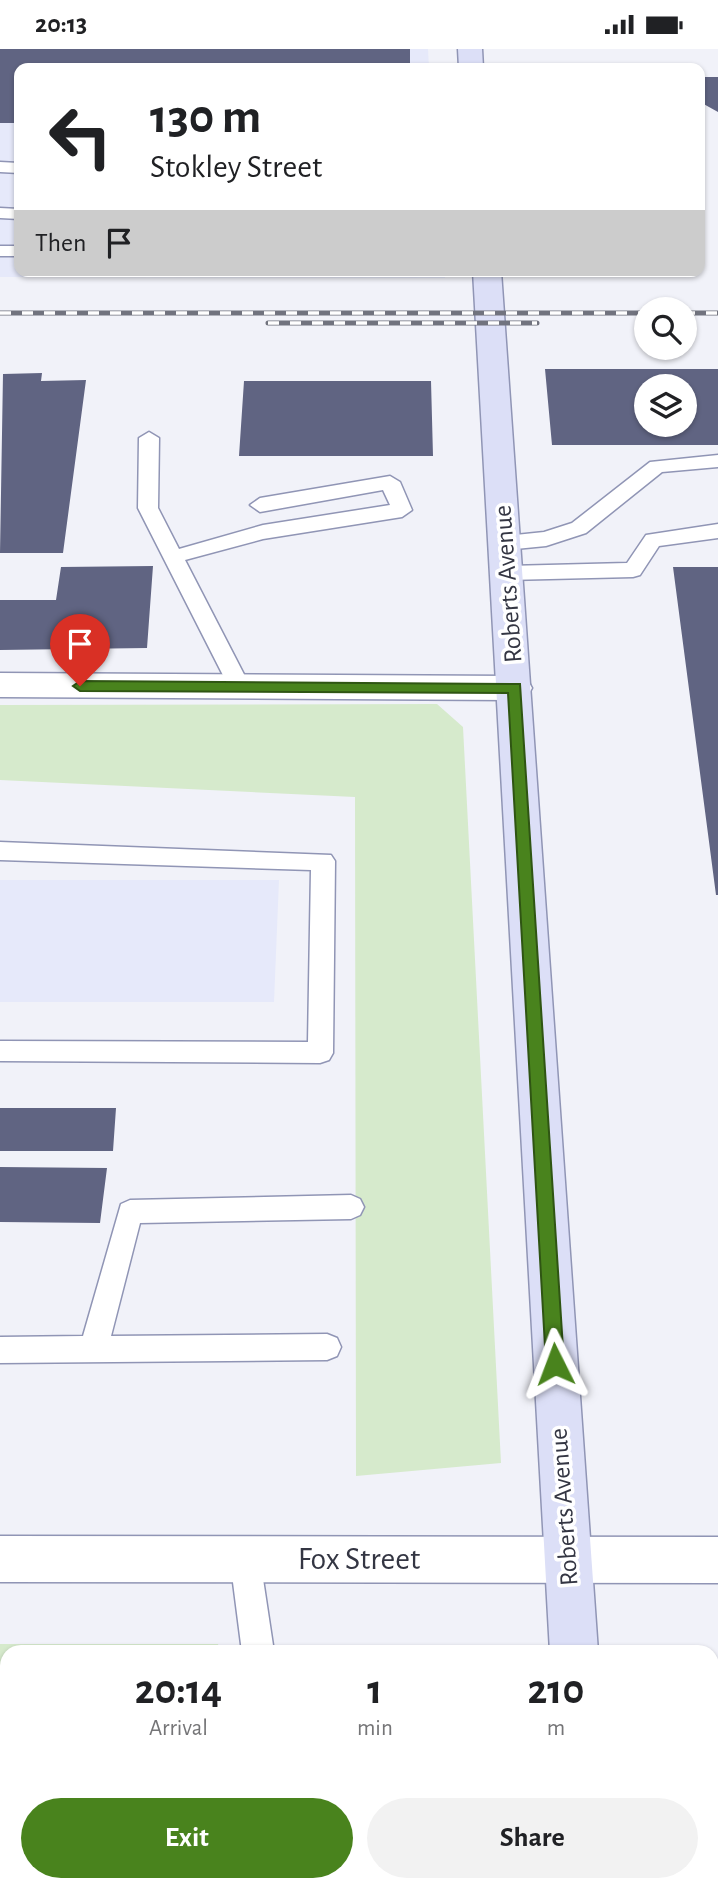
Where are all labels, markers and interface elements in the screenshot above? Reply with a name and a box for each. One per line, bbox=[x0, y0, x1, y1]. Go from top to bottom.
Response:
text: 20:13 bbox=[35, 11, 87, 37]
icon: left bbox=[35, 91, 126, 182]
text: 130 m bbox=[150, 93, 261, 142]
text: Stokley Street bbox=[150, 151, 322, 183]
icon: arrive bbox=[100, 224, 138, 262]
text: Then bbox=[35, 230, 86, 256]
map controls bbox=[634, 297, 697, 437]
button: search bbox=[634, 297, 697, 360]
button: layers bbox=[634, 374, 697, 437]
street label: Roberts Avenue bbox=[490, 504, 526, 664]
pin bbox=[50, 614, 110, 686]
icon: arrive bbox=[61, 625, 99, 663]
position arrow bbox=[518, 1327, 592, 1401]
street label: Roberts Avenue bbox=[546, 1427, 582, 1587]
street label: Fox Street bbox=[298, 1543, 420, 1575]
text: 20:14 bbox=[135, 1669, 222, 1711]
text: 1 bbox=[367, 1669, 382, 1711]
text: 210 bbox=[527, 1669, 584, 1711]
text: Arrival bbox=[149, 1717, 208, 1740]
text: min bbox=[357, 1717, 393, 1740]
text: m bbox=[547, 1717, 565, 1740]
button: Exit bbox=[21, 1798, 353, 1878]
button: Share bbox=[367, 1798, 698, 1878]

